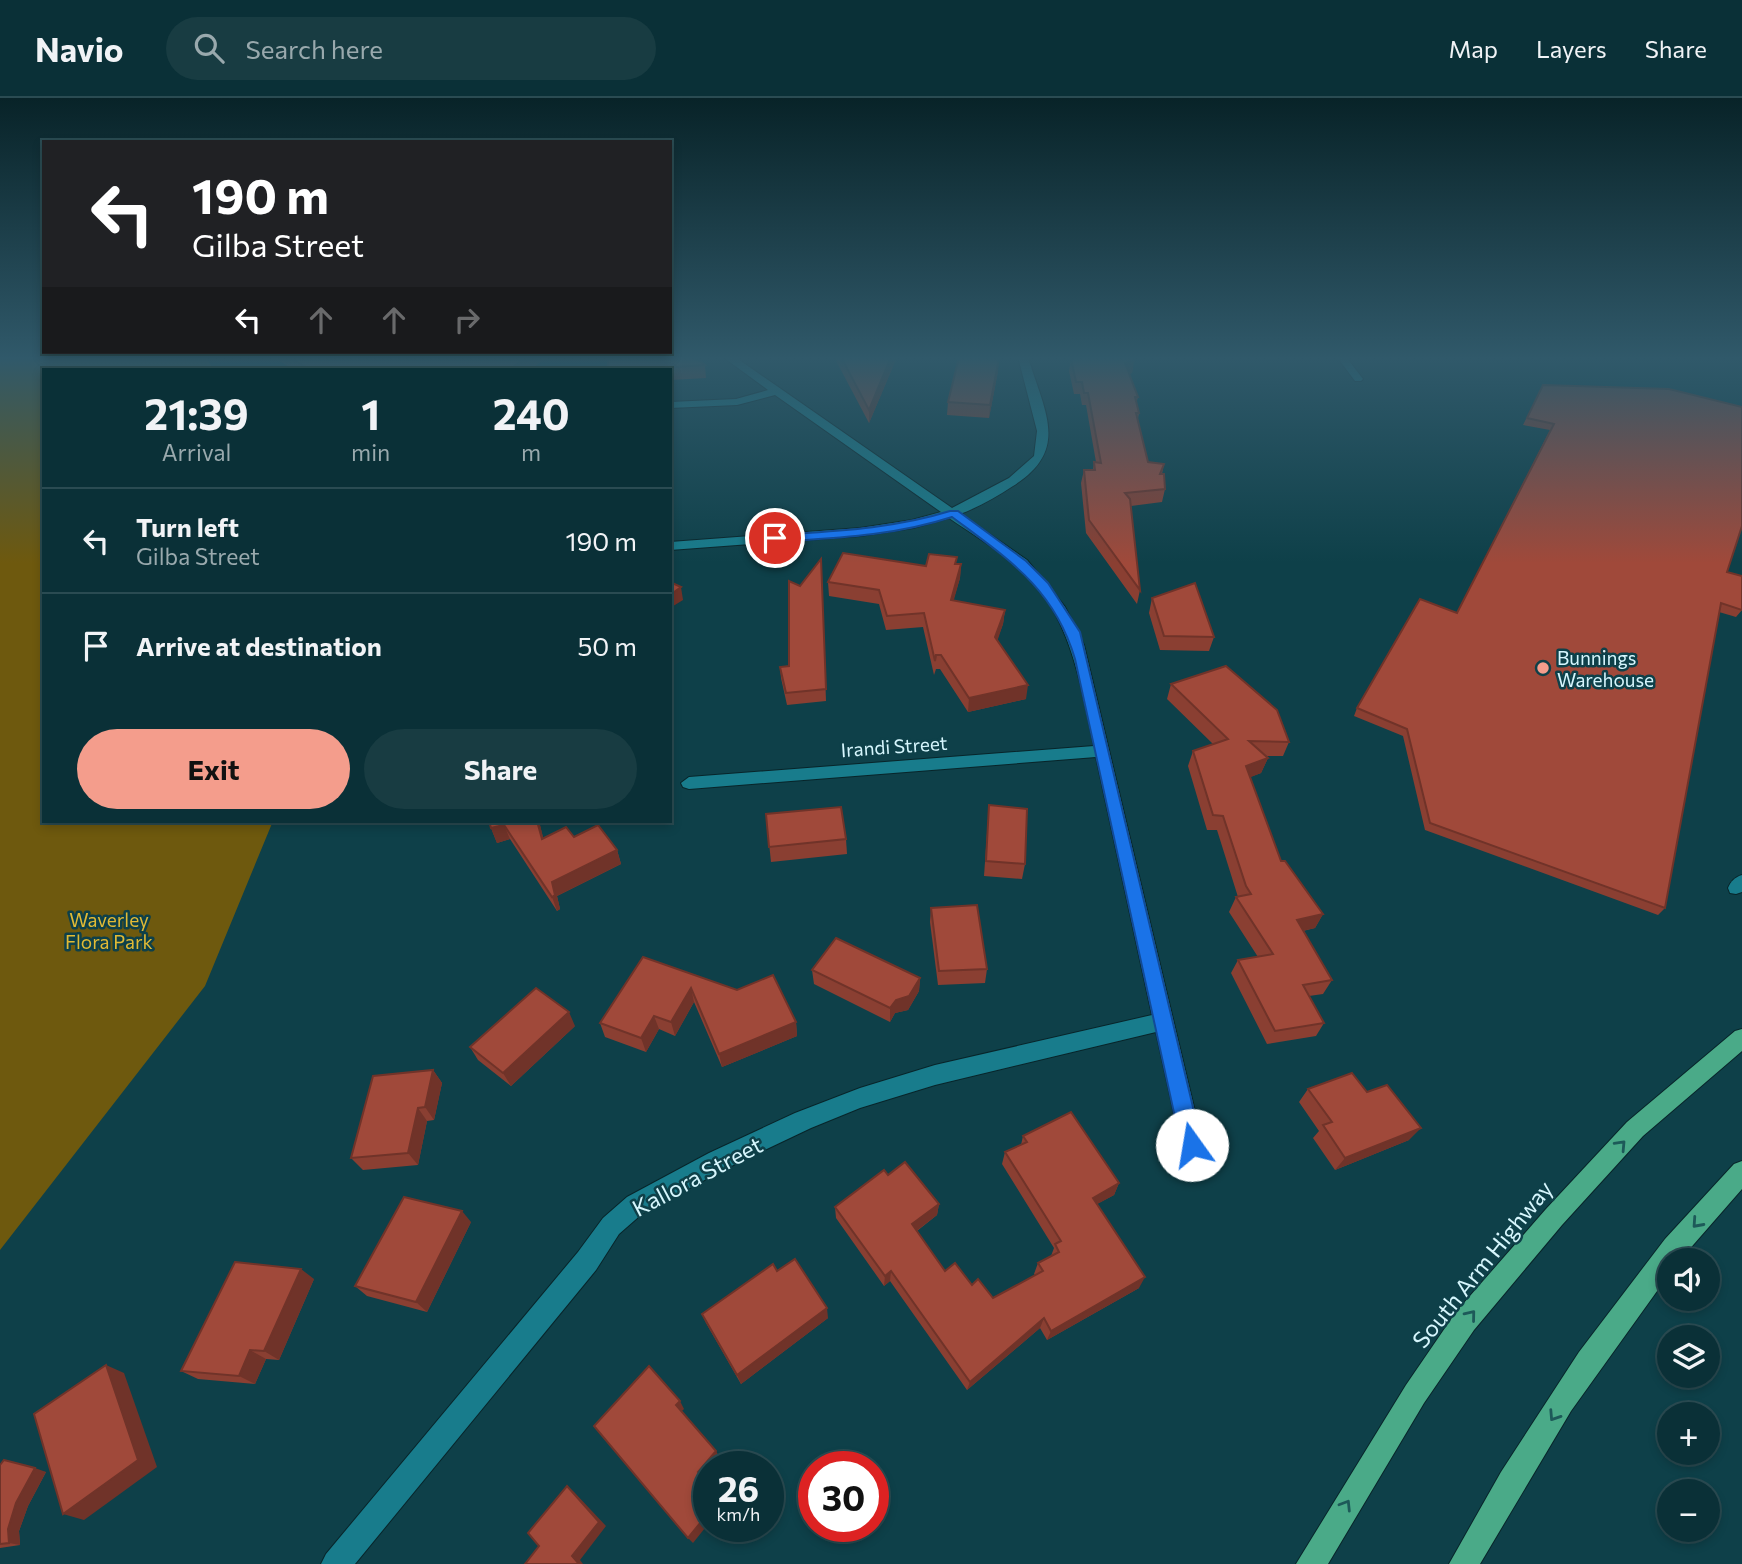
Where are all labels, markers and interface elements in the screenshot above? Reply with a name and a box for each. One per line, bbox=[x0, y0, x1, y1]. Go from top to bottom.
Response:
search box bbox=[166, 17, 656, 80]
text: Navio bbox=[35, 28, 124, 69]
icon: search bbox=[190, 29, 228, 67]
text: Search here bbox=[246, 33, 383, 64]
text: Map bbox=[1449, 34, 1498, 63]
text: Layers bbox=[1536, 34, 1607, 63]
text: Share bbox=[1645, 34, 1707, 63]
text: 190 m bbox=[192, 164, 329, 224]
icon: left bbox=[77, 168, 168, 259]
text: Gilba Street bbox=[192, 224, 364, 264]
icon: left bbox=[229, 301, 267, 339]
icon: ahead bbox=[302, 301, 340, 339]
icon: ahead bbox=[375, 301, 413, 339]
icon: right bbox=[448, 301, 486, 339]
text: 21:39 bbox=[144, 387, 249, 439]
text: 1 bbox=[361, 387, 380, 439]
text: 240 bbox=[493, 387, 570, 439]
text: Arrival bbox=[162, 438, 231, 466]
text: min bbox=[351, 438, 390, 466]
text: m bbox=[521, 438, 541, 466]
pin bbox=[745, 508, 805, 568]
text: Turn left bbox=[136, 511, 239, 542]
icon: arrive bbox=[756, 519, 794, 557]
icon: left bbox=[77, 522, 115, 560]
text: 190 m bbox=[565, 525, 637, 556]
text: Gilba Street bbox=[136, 542, 260, 570]
icon: arrive bbox=[77, 627, 115, 665]
text: Arrive at destination bbox=[136, 630, 382, 661]
text: 50 m bbox=[577, 630, 637, 661]
place label: Bunnings Warehouse bbox=[1557, 646, 1654, 691]
marker: Bunnings Warehouse bbox=[1535, 660, 1551, 676]
button: Exit bbox=[77, 729, 350, 809]
button: Share bbox=[364, 729, 637, 809]
street label: Irandi Street bbox=[840, 731, 948, 761]
park label: Waverley Flora Park bbox=[65, 908, 153, 953]
position arrow bbox=[1155, 1108, 1229, 1182]
street label: Kallora Street bbox=[627, 1130, 767, 1222]
one-way arrow bbox=[1613, 1140, 1625, 1153]
street label: South Arm Highway bbox=[1406, 1175, 1558, 1353]
one-way arrow bbox=[1692, 1215, 1705, 1228]
map controls bbox=[1657, 1248, 1720, 1542]
button: sound bbox=[1657, 1248, 1720, 1311]
one-way arrow bbox=[1463, 1311, 1475, 1324]
button: layers bbox=[1657, 1325, 1720, 1388]
button: + bbox=[1657, 1402, 1720, 1465]
one-way arrow bbox=[1549, 1408, 1562, 1421]
speed limit sign: 30 bbox=[798, 1451, 889, 1542]
text: 26 bbox=[718, 1466, 759, 1509]
button: − bbox=[1657, 1479, 1720, 1542]
one-way arrow bbox=[1337, 1500, 1350, 1513]
text: km/h bbox=[717, 1503, 760, 1525]

